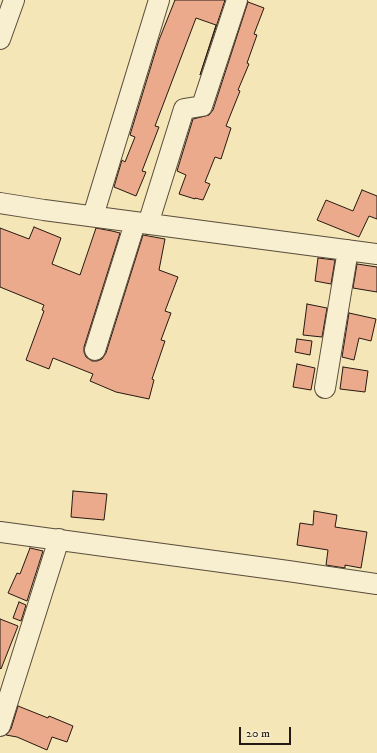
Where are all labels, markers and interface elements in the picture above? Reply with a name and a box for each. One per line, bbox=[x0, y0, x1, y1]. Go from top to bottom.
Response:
scale bar bbox=[241, 719, 293, 745]
text: 20 m bbox=[246, 726, 270, 741]

